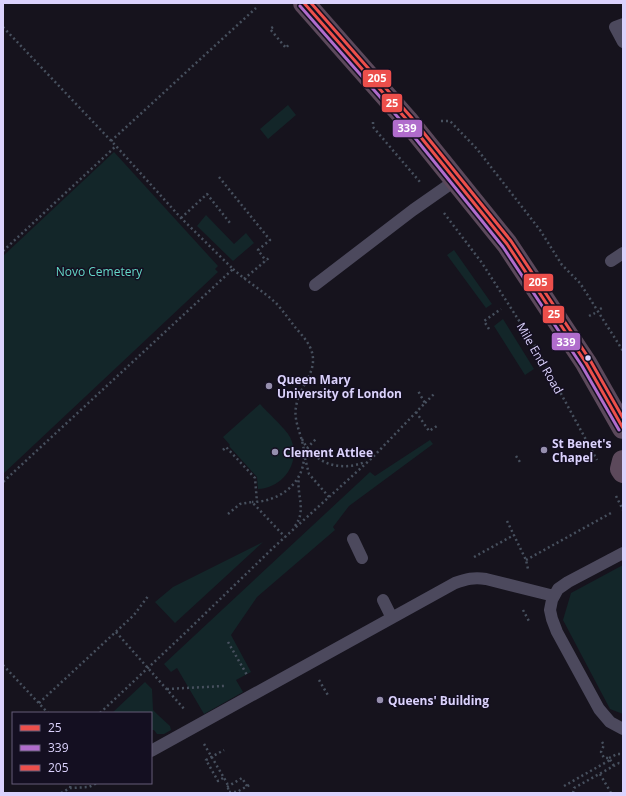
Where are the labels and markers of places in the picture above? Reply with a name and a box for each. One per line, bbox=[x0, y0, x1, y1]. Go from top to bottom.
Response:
unlabelled marker bbox=[583, 353, 593, 363]
place label: Queen Mary University of London bbox=[277, 371, 402, 402]
marker: Queen Mary University of London bbox=[264, 381, 274, 391]
place label: St Benet's Chapel bbox=[552, 435, 611, 466]
place label: Clement Attlee bbox=[283, 444, 373, 461]
marker: St Benet's Chapel bbox=[539, 445, 549, 455]
marker: Clement Attlee bbox=[270, 447, 280, 457]
place label: Queens' Building bbox=[388, 692, 489, 709]
marker: Queens' Building bbox=[375, 695, 385, 705]

